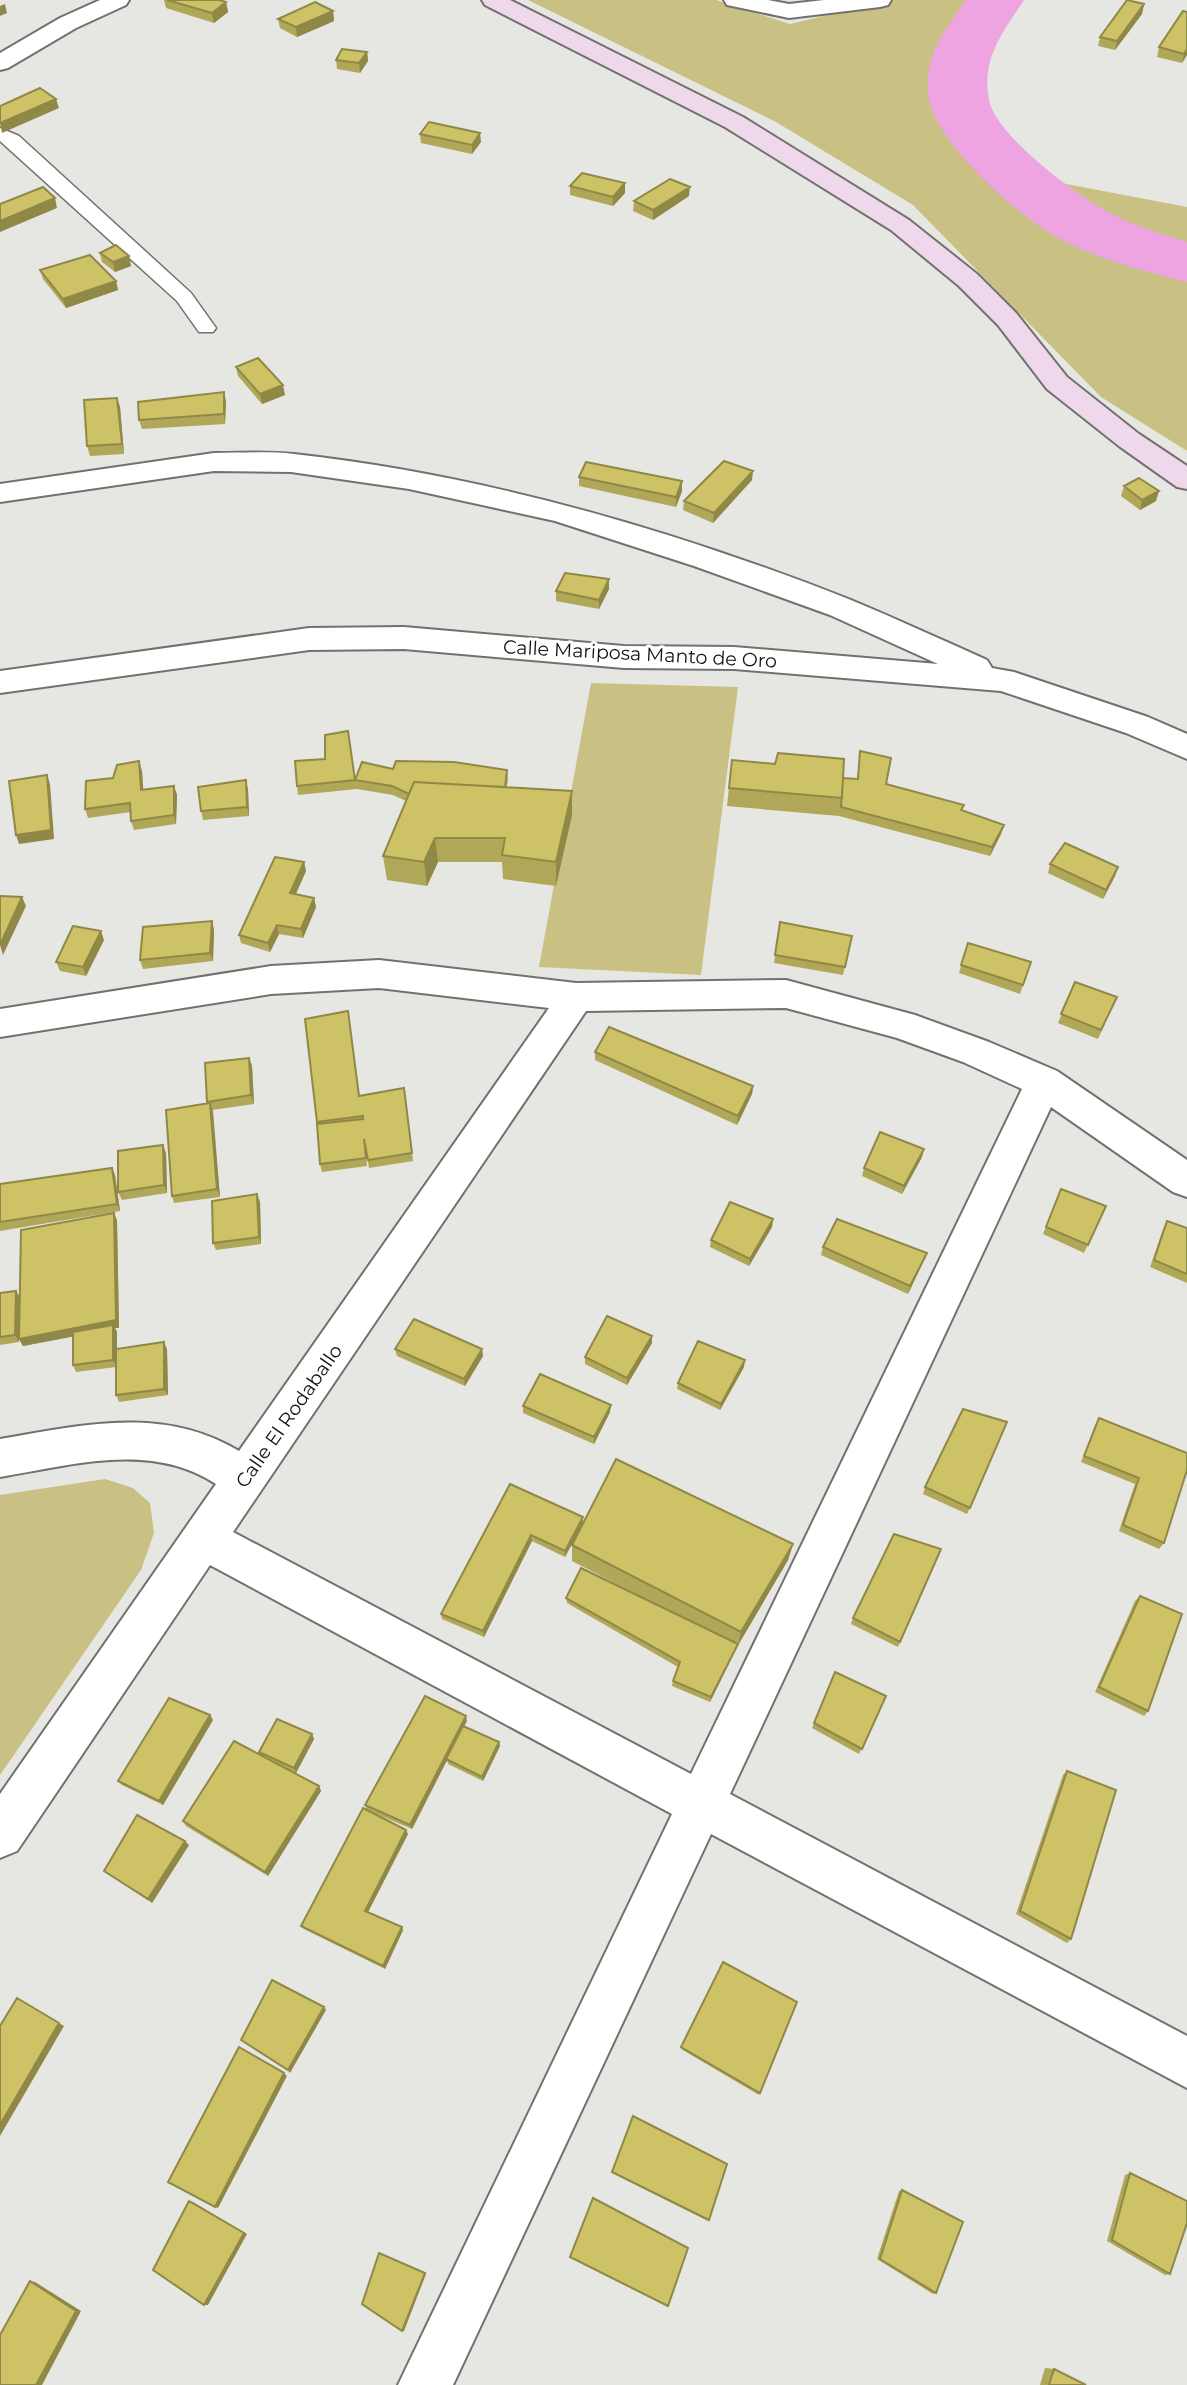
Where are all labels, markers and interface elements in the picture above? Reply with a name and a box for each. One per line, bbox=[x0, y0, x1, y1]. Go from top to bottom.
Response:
street label: Calle Mariposa Manto de Oro bbox=[502, 635, 778, 673]
street label: Calle El Rodaballo bbox=[231, 1340, 347, 1492]

